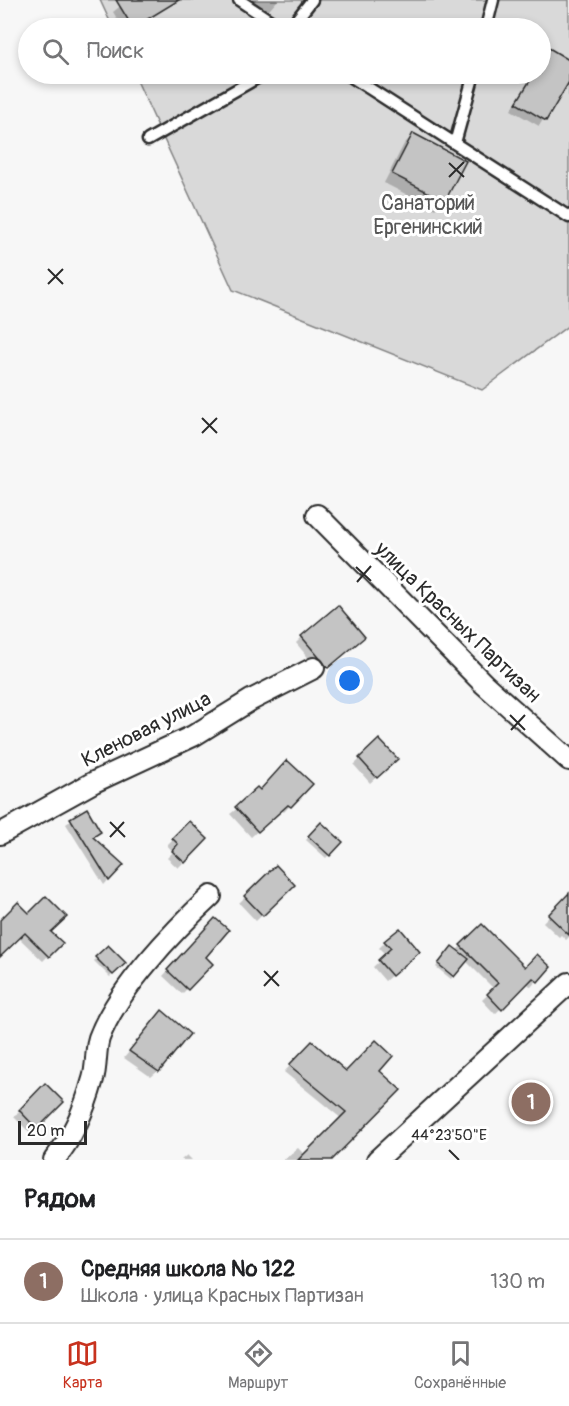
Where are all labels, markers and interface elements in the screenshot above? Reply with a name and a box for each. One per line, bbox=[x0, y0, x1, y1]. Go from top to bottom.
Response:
search box bbox=[18, 18, 551, 84]
icon: search bbox=[39, 35, 72, 68]
text: Поиск bbox=[87, 37, 144, 65]
park label: Санаторий Ергенинский bbox=[373, 190, 483, 241]
street label: улица Красных Партизан bbox=[368, 535, 546, 709]
your location bbox=[335, 666, 364, 695]
street label: Кленовая улица bbox=[77, 685, 216, 774]
pin: 1 bbox=[512, 1080, 550, 1124]
scale bar bbox=[18, 1118, 87, 1146]
text: 20 m bbox=[27, 1121, 65, 1141]
text: 44°23'50"E bbox=[411, 1126, 487, 1145]
text: Рядом bbox=[24, 1183, 96, 1215]
text: Средняя школа № 122 bbox=[81, 1255, 295, 1283]
text: 1 bbox=[40, 1269, 47, 1294]
text: 130 m bbox=[490, 1269, 545, 1294]
text: Школа · улица Красных Партизан bbox=[81, 1283, 364, 1308]
tab: Карта bbox=[63, 1337, 102, 1393]
tab: Маршрут bbox=[228, 1337, 288, 1393]
tab: Сохранённые bbox=[414, 1337, 506, 1393]

